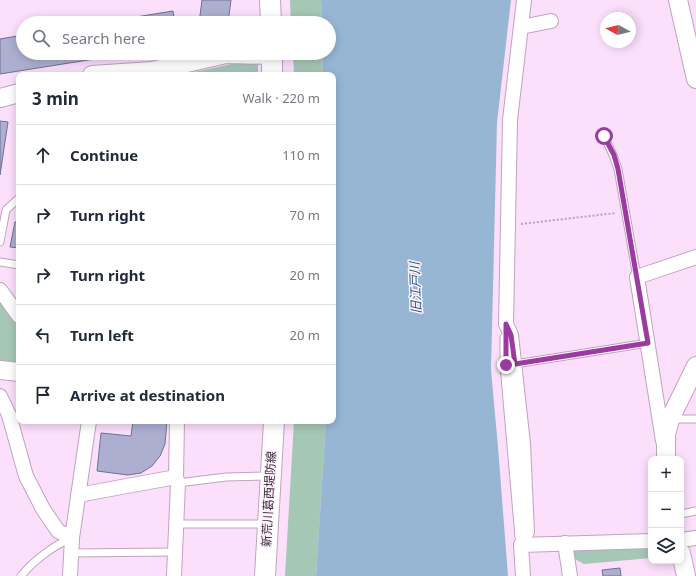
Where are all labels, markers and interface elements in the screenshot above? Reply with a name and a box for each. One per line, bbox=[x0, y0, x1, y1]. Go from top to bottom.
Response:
north arrow bbox=[600, 12, 636, 48]
search box bbox=[16, 16, 336, 60]
icon: search bbox=[30, 27, 52, 49]
text: Search here bbox=[62, 28, 145, 48]
text: 3 min bbox=[32, 87, 79, 110]
text: Walk · 220 m bbox=[242, 89, 320, 107]
route start bbox=[595, 127, 613, 145]
icon: ahead bbox=[32, 144, 54, 166]
text: Continue bbox=[70, 145, 138, 165]
text: 110 m bbox=[282, 146, 320, 164]
icon: right bbox=[32, 204, 54, 226]
text: Turn right bbox=[70, 205, 145, 225]
text: 70 m bbox=[290, 206, 320, 224]
water label: 旧江戸川 bbox=[405, 260, 425, 314]
icon: right bbox=[32, 264, 54, 286]
text: Turn right bbox=[70, 265, 145, 285]
text: 20 m bbox=[290, 266, 320, 284]
icon: left bbox=[32, 324, 54, 346]
text: Turn left bbox=[70, 325, 134, 345]
text: 20 m bbox=[290, 326, 320, 344]
route end bbox=[497, 356, 515, 374]
icon: arrive bbox=[32, 384, 54, 406]
text: Arrive at destination bbox=[70, 385, 225, 405]
street label: 新荒川葛西堤防線 bbox=[257, 451, 280, 547]
map controls bbox=[648, 456, 684, 564]
button: + bbox=[648, 456, 684, 492]
button: − bbox=[648, 492, 684, 528]
button: layers bbox=[648, 528, 684, 564]

